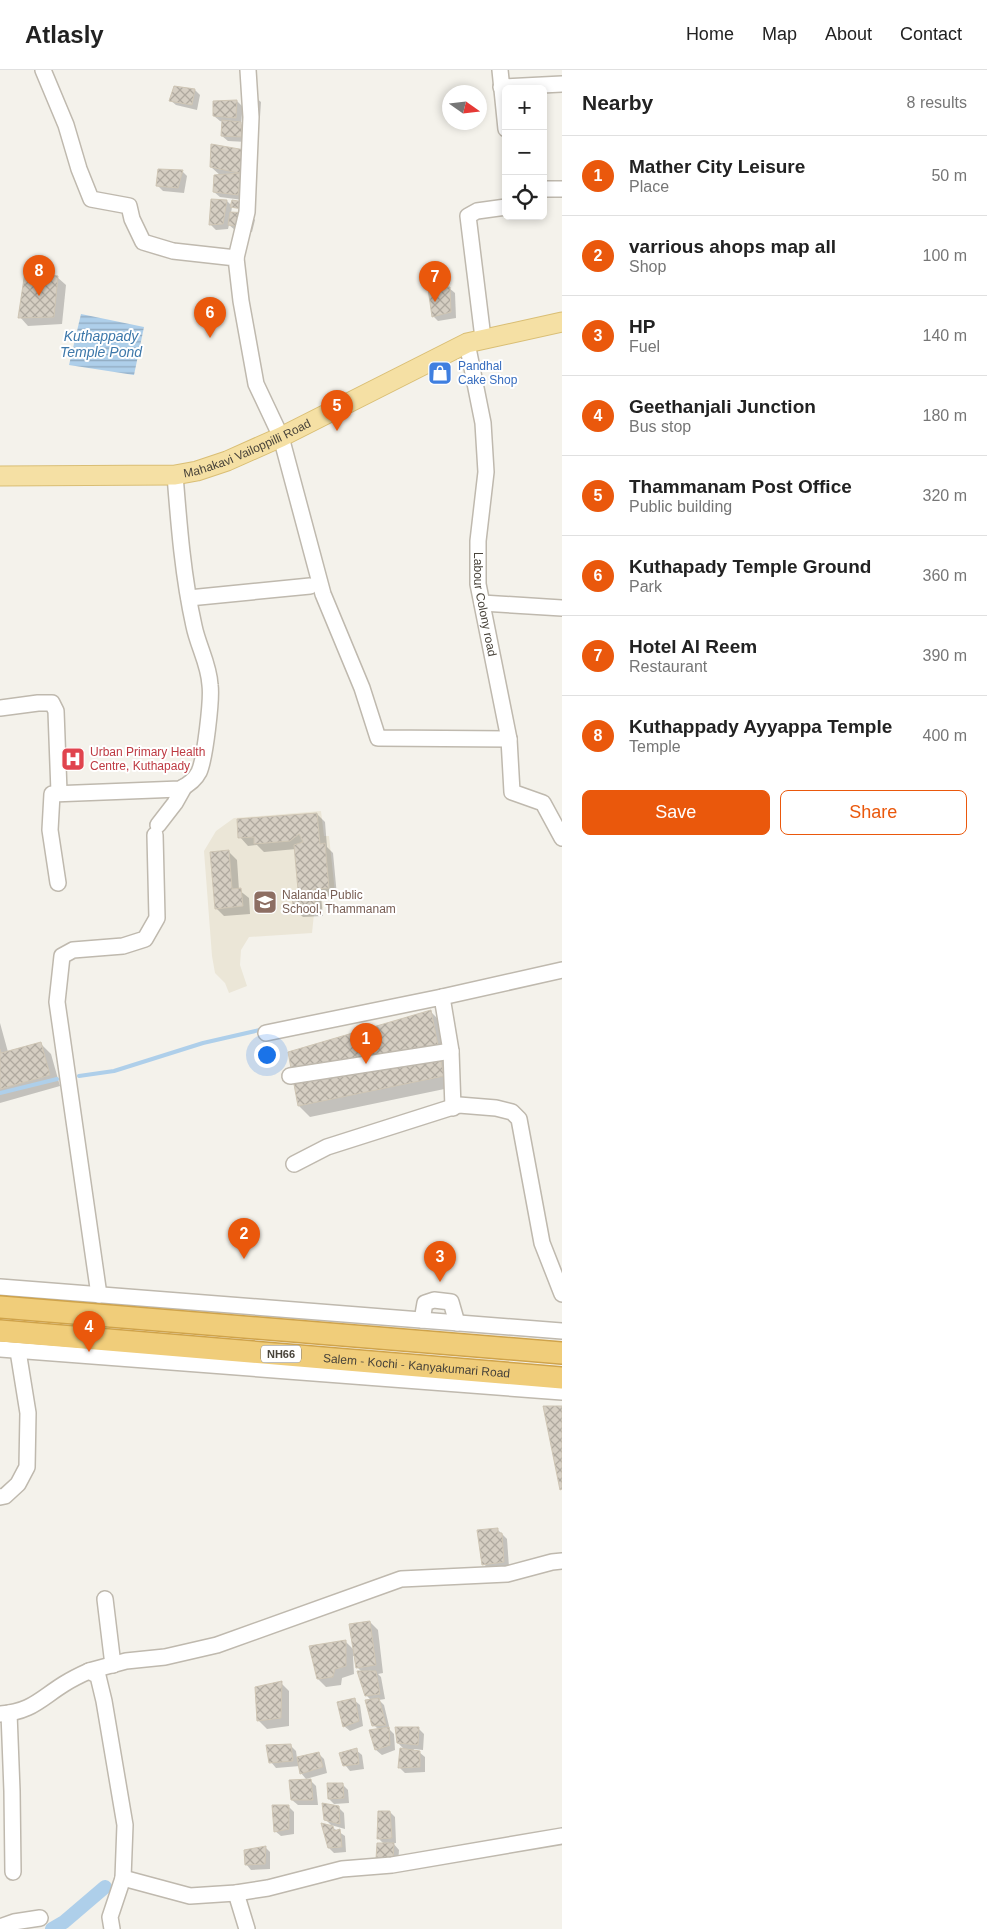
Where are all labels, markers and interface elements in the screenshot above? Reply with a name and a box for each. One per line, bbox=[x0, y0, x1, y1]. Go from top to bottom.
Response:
text: Atlasly bbox=[25, 21, 104, 48]
text: Home bbox=[686, 24, 734, 44]
text: Map bbox=[762, 24, 797, 44]
text: About bbox=[825, 24, 872, 44]
text: Contact bbox=[900, 24, 962, 44]
north arrow bbox=[442, 85, 487, 130]
map controls bbox=[502, 85, 547, 220]
button: + bbox=[502, 85, 547, 130]
text: Nearby bbox=[582, 91, 653, 114]
text: 8 results bbox=[907, 94, 967, 111]
button: − bbox=[502, 130, 547, 175]
text: Mather City Leisure bbox=[629, 156, 805, 177]
text: 1 bbox=[594, 167, 602, 184]
text: 50 m bbox=[931, 167, 967, 184]
button: locate bbox=[502, 175, 547, 220]
text: Place bbox=[629, 178, 669, 195]
text: varrious ahops map all bbox=[629, 236, 836, 257]
text: 2 bbox=[594, 247, 602, 264]
text: 100 m bbox=[923, 247, 967, 264]
pin: 8 bbox=[23, 255, 55, 296]
text: Shop bbox=[629, 258, 666, 275]
pin: 7 bbox=[419, 261, 451, 302]
pin: 6 bbox=[194, 297, 226, 338]
text: HP bbox=[629, 316, 655, 337]
text: 3 bbox=[594, 327, 602, 344]
text: 140 m bbox=[923, 327, 967, 344]
water label: Kuthappady Temple Pond bbox=[60, 328, 143, 360]
text: Fuel bbox=[629, 338, 660, 355]
place label: Pandhal Cake Shop bbox=[458, 359, 518, 387]
shop icon: Pandhal Cake Shop bbox=[427, 360, 453, 386]
pin: 5 bbox=[321, 390, 353, 431]
text: Geethanjali Junction bbox=[629, 396, 816, 417]
text: 4 bbox=[594, 407, 602, 424]
text: 180 m bbox=[923, 407, 967, 424]
street label: Mahakavi Vailoppilli Road bbox=[182, 416, 313, 480]
text: Bus stop bbox=[629, 418, 691, 435]
text: Thammanam Post Office bbox=[629, 476, 852, 497]
text: 5 bbox=[594, 487, 602, 504]
text: 320 m bbox=[923, 487, 967, 504]
text: Public building bbox=[629, 498, 732, 515]
street label: Labour Colony road bbox=[471, 552, 499, 658]
text: Kuthapady Temple Ground bbox=[629, 556, 871, 577]
text: 6 bbox=[594, 567, 602, 584]
text: 360 m bbox=[923, 567, 967, 584]
text: Park bbox=[629, 578, 662, 595]
text: Hotel Al Reem bbox=[629, 636, 757, 657]
text: 7 bbox=[594, 647, 602, 664]
text: 390 m bbox=[923, 647, 967, 664]
text: Restaurant bbox=[629, 658, 707, 675]
text: Kuthappady Ayyappa Temple bbox=[629, 716, 892, 737]
text: 8 bbox=[594, 727, 602, 744]
text: 400 m bbox=[923, 727, 967, 744]
text: Temple bbox=[629, 738, 681, 755]
place label: Urban Primary Health Centre, Kuthapady bbox=[90, 745, 205, 773]
hospital icon: Urban Primary Health Centre, Kuthapady bbox=[60, 746, 86, 772]
button: Save bbox=[582, 790, 770, 835]
button: Share bbox=[780, 790, 967, 835]
place label: Nalanda Public School, Thammanam bbox=[282, 888, 396, 916]
school or university icon: Nalanda Public School, Thammanam bbox=[252, 889, 278, 915]
pin: 1 bbox=[350, 1023, 382, 1064]
your location bbox=[254, 1042, 280, 1068]
pin: 2 bbox=[228, 1218, 260, 1259]
pin: 3 bbox=[424, 1241, 456, 1282]
pin: 4 bbox=[73, 1311, 105, 1352]
road number: NH66 bbox=[261, 1346, 301, 1362]
street label: Salem - Kochi - Kanyakumari Road bbox=[322, 1351, 511, 1381]

